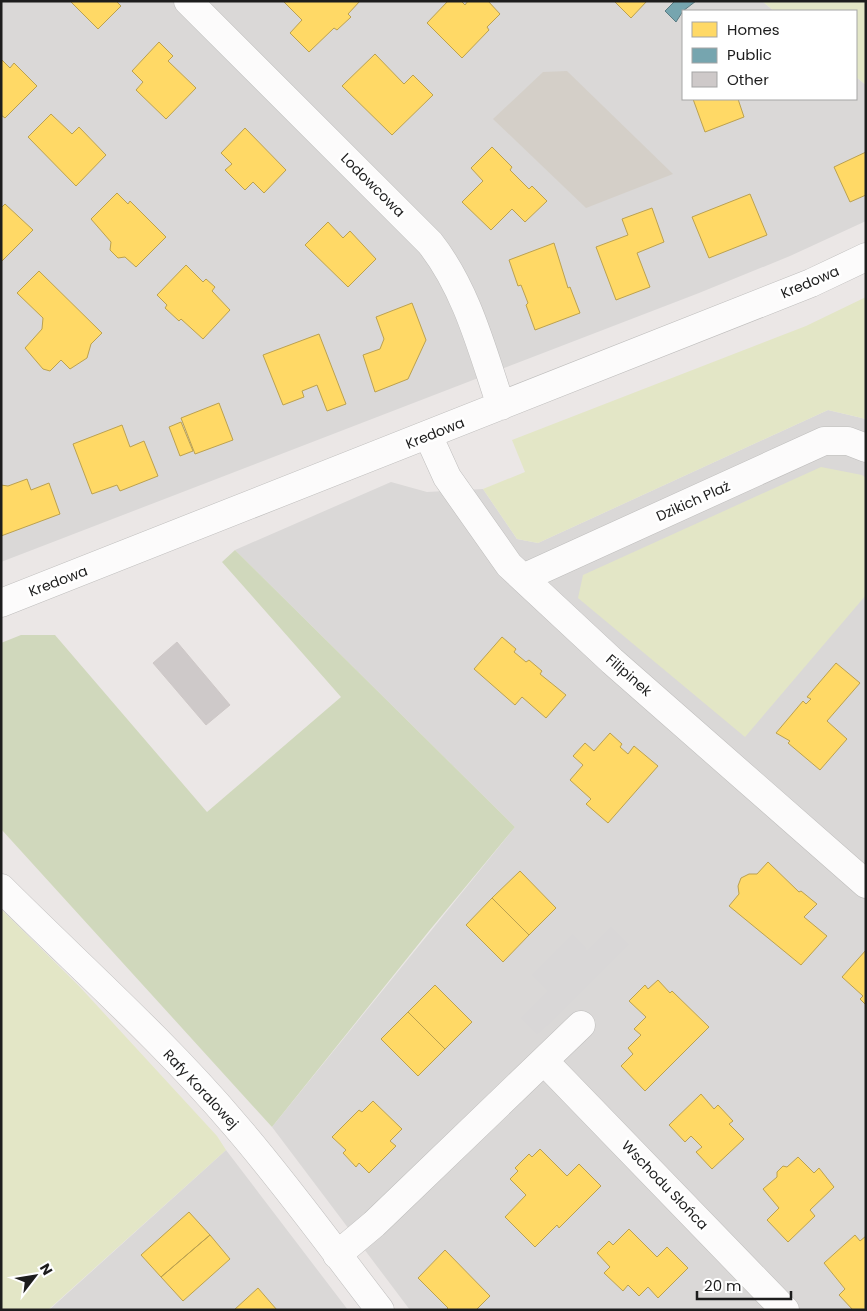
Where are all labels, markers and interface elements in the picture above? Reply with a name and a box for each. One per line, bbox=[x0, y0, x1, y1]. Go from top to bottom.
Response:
legend bbox=[682, 10, 857, 100]
text: Homes bbox=[727, 19, 780, 40]
text: Public bbox=[727, 44, 772, 65]
text: Other bbox=[727, 69, 769, 90]
street label: Lodowcowa bbox=[336, 148, 410, 222]
street label: Kredowa bbox=[778, 261, 842, 303]
street label: Kredowa bbox=[403, 412, 467, 454]
street label: Dzikich Plaż bbox=[653, 476, 733, 526]
street label: Kredowa bbox=[26, 561, 90, 601]
street label: Filipinek bbox=[602, 649, 657, 701]
street label: Rafy Koralowej bbox=[159, 1045, 243, 1133]
street label: Wschodu Słońca bbox=[617, 1136, 713, 1234]
north arrow bbox=[10, 1251, 60, 1301]
text: N bbox=[35, 1260, 57, 1279]
scale bar bbox=[697, 1268, 791, 1300]
text: 20 m bbox=[704, 1275, 742, 1296]

